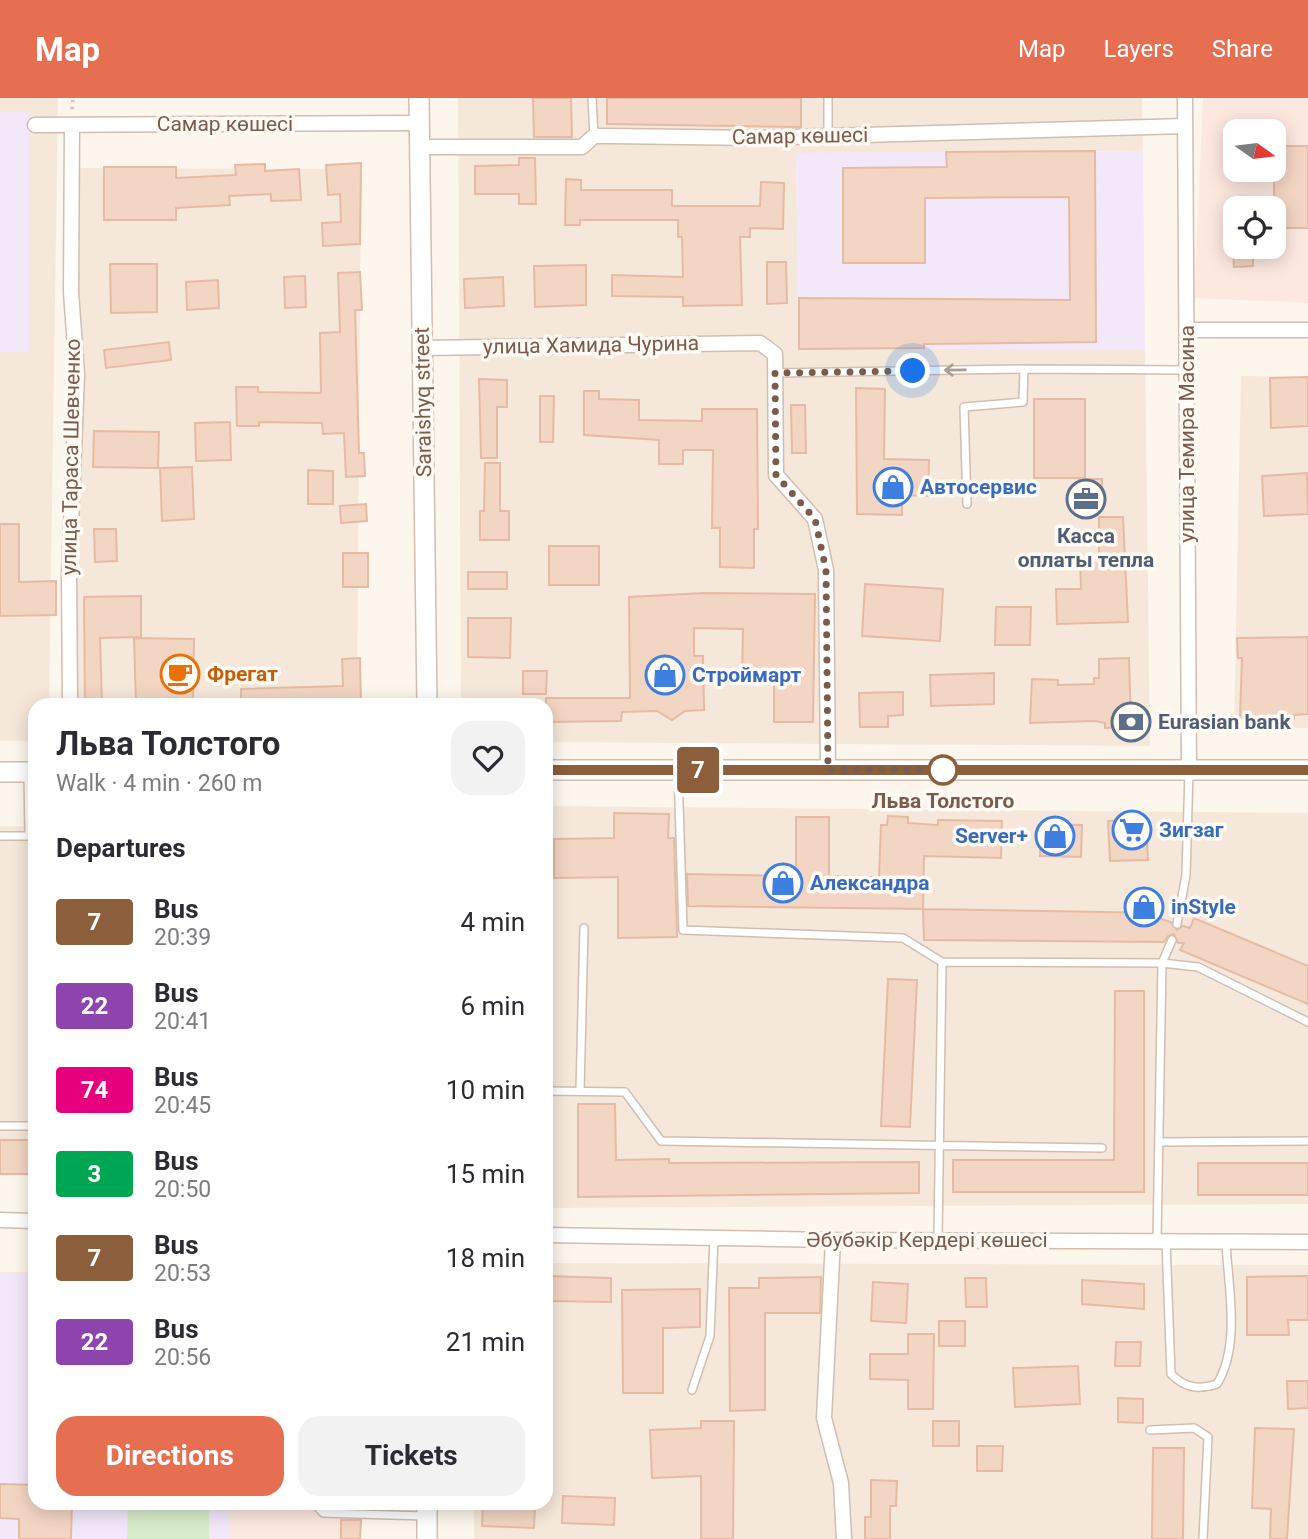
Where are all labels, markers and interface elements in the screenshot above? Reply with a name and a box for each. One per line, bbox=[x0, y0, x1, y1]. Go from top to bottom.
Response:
text: Map bbox=[35, 30, 100, 69]
text: Map bbox=[1018, 35, 1066, 63]
text: Layers bbox=[1104, 35, 1174, 63]
text: Share bbox=[1212, 35, 1273, 63]
street label: Самар көшесі bbox=[157, 112, 293, 136]
north arrow bbox=[1223, 119, 1286, 182]
map controls bbox=[1223, 119, 1286, 259]
street label: Самар көшесі bbox=[732, 123, 868, 149]
button: locate bbox=[1223, 196, 1286, 259]
street label: улица Темира Масина bbox=[1175, 325, 1199, 543]
street label: Saraishyq street bbox=[410, 327, 436, 477]
street label: улица Хамида Чурина bbox=[483, 331, 699, 359]
street label: улица Тараса Шевченко bbox=[57, 338, 85, 576]
your location bbox=[895, 353, 930, 388]
one-way arrow bbox=[944, 363, 967, 377]
shop icon: Автосервис bbox=[872, 466, 914, 508]
place label: Автосервис bbox=[920, 475, 1037, 499]
office icon: Касса оплаты тепла bbox=[1065, 478, 1107, 520]
place label: Касса оплаты тепла bbox=[1018, 524, 1154, 572]
cafe icon: Фрегат bbox=[159, 653, 201, 695]
shop icon: Строймарт bbox=[644, 654, 686, 696]
place label: Фрегат bbox=[207, 662, 278, 686]
place label: Строймарт bbox=[692, 663, 801, 687]
bank icon: Eurasian bank bbox=[1110, 701, 1152, 743]
place label: Eurasian bank bbox=[1158, 710, 1291, 734]
button: heart bbox=[451, 721, 525, 795]
text: Льва Толстого bbox=[56, 724, 280, 763]
line badge: 7 bbox=[675, 747, 721, 793]
marker: Льва Толстого bbox=[928, 755, 958, 785]
text: 7 bbox=[691, 756, 705, 784]
text: Walk · 4 min · 260 m bbox=[56, 770, 262, 797]
place label: Льва Толстого bbox=[872, 789, 1015, 813]
supermarket icon: Зигзаг bbox=[1111, 809, 1153, 851]
shop icon: Server+ bbox=[1034, 815, 1076, 857]
place label: Зигзаг bbox=[1159, 818, 1224, 842]
place label: Server+ bbox=[955, 824, 1028, 848]
text: Departures bbox=[56, 833, 186, 863]
shop icon: Александра bbox=[762, 862, 804, 904]
place label: Александра bbox=[810, 871, 929, 895]
shop icon: inStyle bbox=[1123, 886, 1165, 928]
text: Bus bbox=[154, 894, 199, 924]
place label: inStyle bbox=[1171, 895, 1236, 919]
text: 4 min bbox=[460, 907, 525, 937]
text: 7 bbox=[88, 908, 101, 936]
text: 20:39 bbox=[154, 924, 211, 951]
text: Bus bbox=[154, 978, 199, 1008]
text: 6 min bbox=[460, 991, 525, 1021]
text: 22 bbox=[81, 992, 108, 1020]
text: 20:41 bbox=[154, 1008, 211, 1035]
text: Bus bbox=[154, 1062, 199, 1092]
text: 10 min bbox=[446, 1075, 525, 1105]
text: 74 bbox=[81, 1076, 108, 1104]
text: 20:45 bbox=[154, 1092, 211, 1119]
text: Bus bbox=[154, 1146, 199, 1176]
text: 15 min bbox=[446, 1159, 525, 1189]
text: 3 bbox=[88, 1160, 101, 1188]
text: 20:50 bbox=[154, 1176, 211, 1203]
street label: Әбубәкір Кердері көшесі bbox=[806, 1228, 1048, 1252]
text: Bus bbox=[154, 1230, 199, 1260]
text: 18 min bbox=[446, 1243, 525, 1273]
text: 7 bbox=[88, 1244, 101, 1272]
text: 20:53 bbox=[154, 1260, 211, 1287]
text: Bus bbox=[154, 1314, 199, 1344]
text: 21 min bbox=[446, 1327, 525, 1357]
text: 22 bbox=[81, 1328, 108, 1356]
text: 20:56 bbox=[154, 1344, 211, 1371]
button: Directions bbox=[56, 1416, 284, 1496]
button: Tickets bbox=[298, 1416, 525, 1496]

